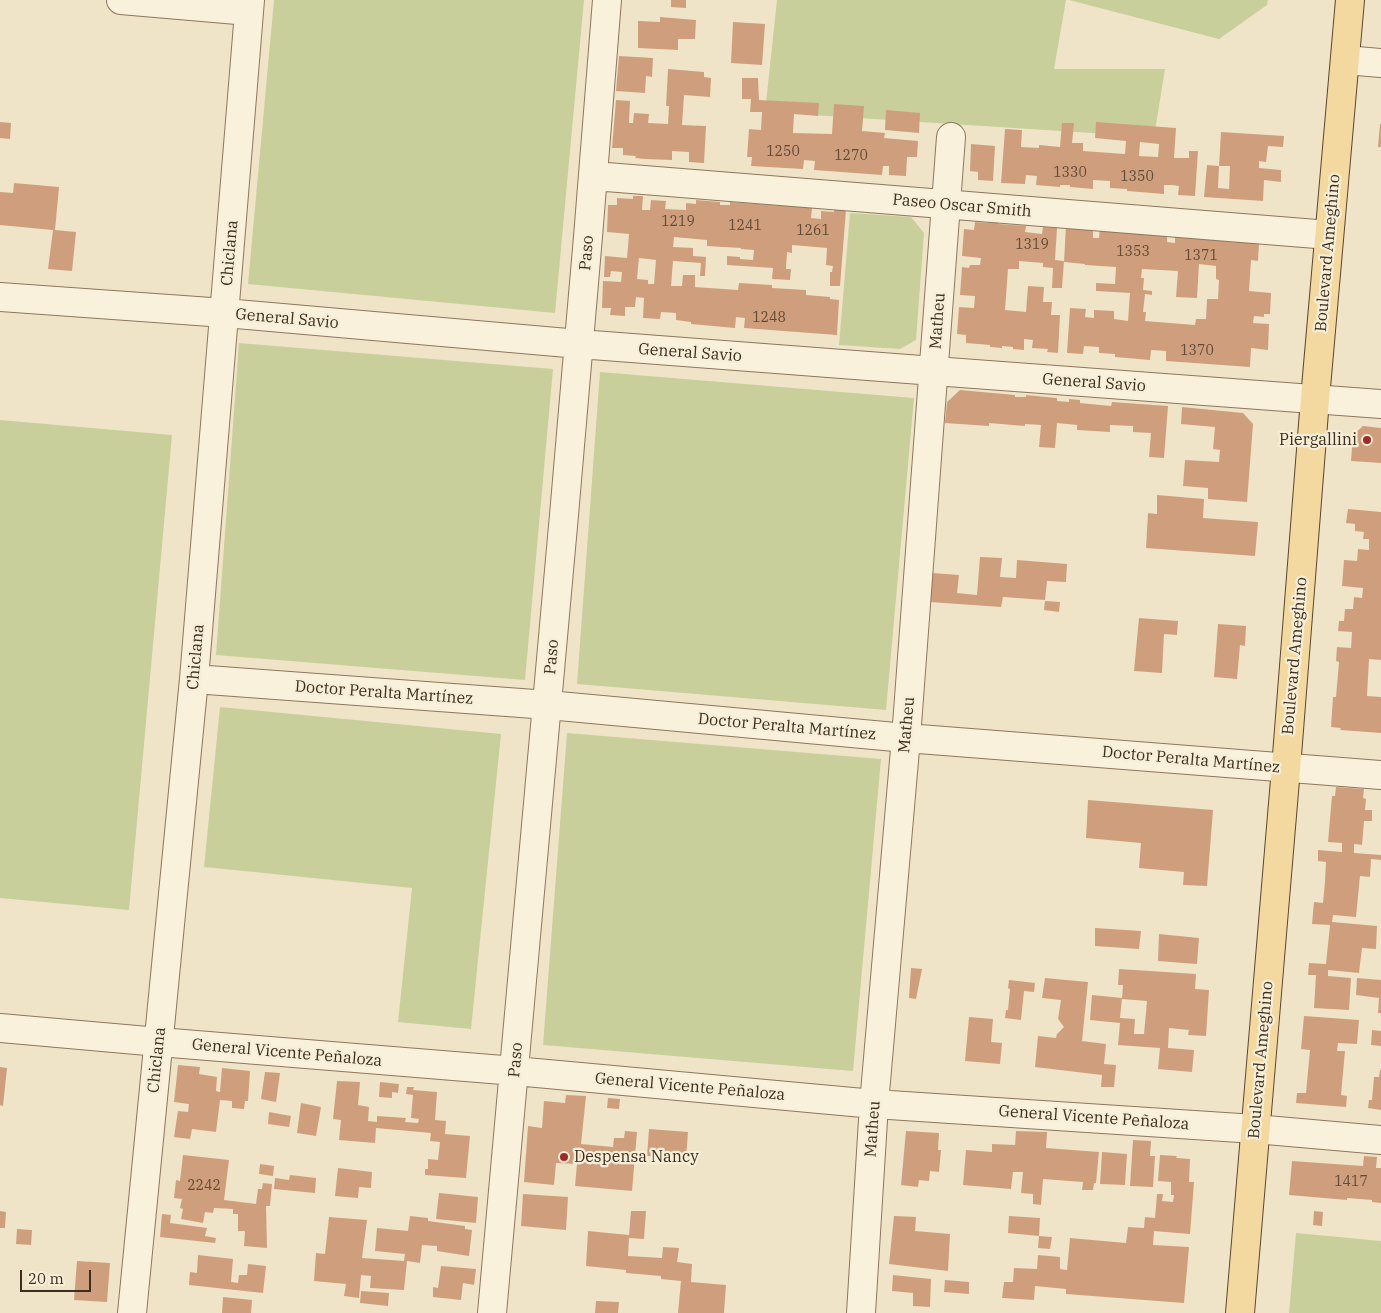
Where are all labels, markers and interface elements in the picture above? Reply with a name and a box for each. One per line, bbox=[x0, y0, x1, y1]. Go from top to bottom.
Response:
house number: 1250 bbox=[766, 144, 800, 160]
house number: 1270 bbox=[834, 148, 868, 164]
house number: 1330 bbox=[1053, 165, 1087, 181]
house number: 1350 bbox=[1120, 169, 1154, 185]
street label: Boulevard Ameghino bbox=[1312, 173, 1344, 333]
street label: Paseo Oscar Smith bbox=[891, 190, 1033, 222]
house number: 1219 bbox=[661, 214, 695, 230]
house number: 1241 bbox=[728, 218, 762, 234]
street label: Chiclana bbox=[218, 219, 242, 287]
house number: 1261 bbox=[796, 223, 830, 239]
street label: Paso bbox=[576, 235, 598, 271]
house number: 1319 bbox=[1015, 237, 1049, 253]
house number: 1353 bbox=[1116, 244, 1150, 260]
house number: 1371 bbox=[1184, 248, 1218, 264]
street label: Matheu bbox=[926, 292, 950, 350]
street label: General Savio bbox=[234, 305, 340, 333]
house number: 1248 bbox=[752, 310, 786, 326]
street label: General Savio bbox=[638, 340, 742, 366]
house number: 1370 bbox=[1180, 343, 1214, 359]
street label: General Savio bbox=[1042, 370, 1146, 396]
place label: Piergallini bbox=[1279, 430, 1357, 450]
marker: Piergallini bbox=[1361, 434, 1373, 446]
street label: Boulevard Ameghino bbox=[1279, 576, 1311, 736]
street label: Chiclana bbox=[184, 623, 208, 691]
street label: Paso bbox=[541, 639, 563, 675]
street label: Doctor Peralta Martínez bbox=[294, 677, 474, 709]
street label: Matheu bbox=[895, 696, 919, 754]
street label: Doctor Peralta Martínez bbox=[697, 710, 877, 744]
street label: Doctor Peralta Martínez bbox=[1101, 743, 1281, 777]
street label: Boulevard Ameghino bbox=[1245, 980, 1277, 1140]
street label: Chiclana bbox=[144, 1026, 170, 1094]
street label: General Vicente Peñaloza bbox=[191, 1035, 383, 1071]
street label: Paso bbox=[505, 1042, 527, 1078]
street label: General Vicente Peñaloza bbox=[594, 1069, 786, 1105]
street label: Matheu bbox=[861, 1100, 885, 1158]
street label: General Vicente Peñaloza bbox=[998, 1102, 1190, 1134]
place label: Despensa Nancy bbox=[574, 1147, 699, 1167]
marker: Despensa Nancy bbox=[558, 1151, 570, 1163]
house number: 1417 bbox=[1334, 1174, 1368, 1190]
house number: 2242 bbox=[187, 1178, 221, 1194]
scale bar bbox=[22, 1260, 94, 1292]
text: 20 m bbox=[28, 1269, 64, 1288]

